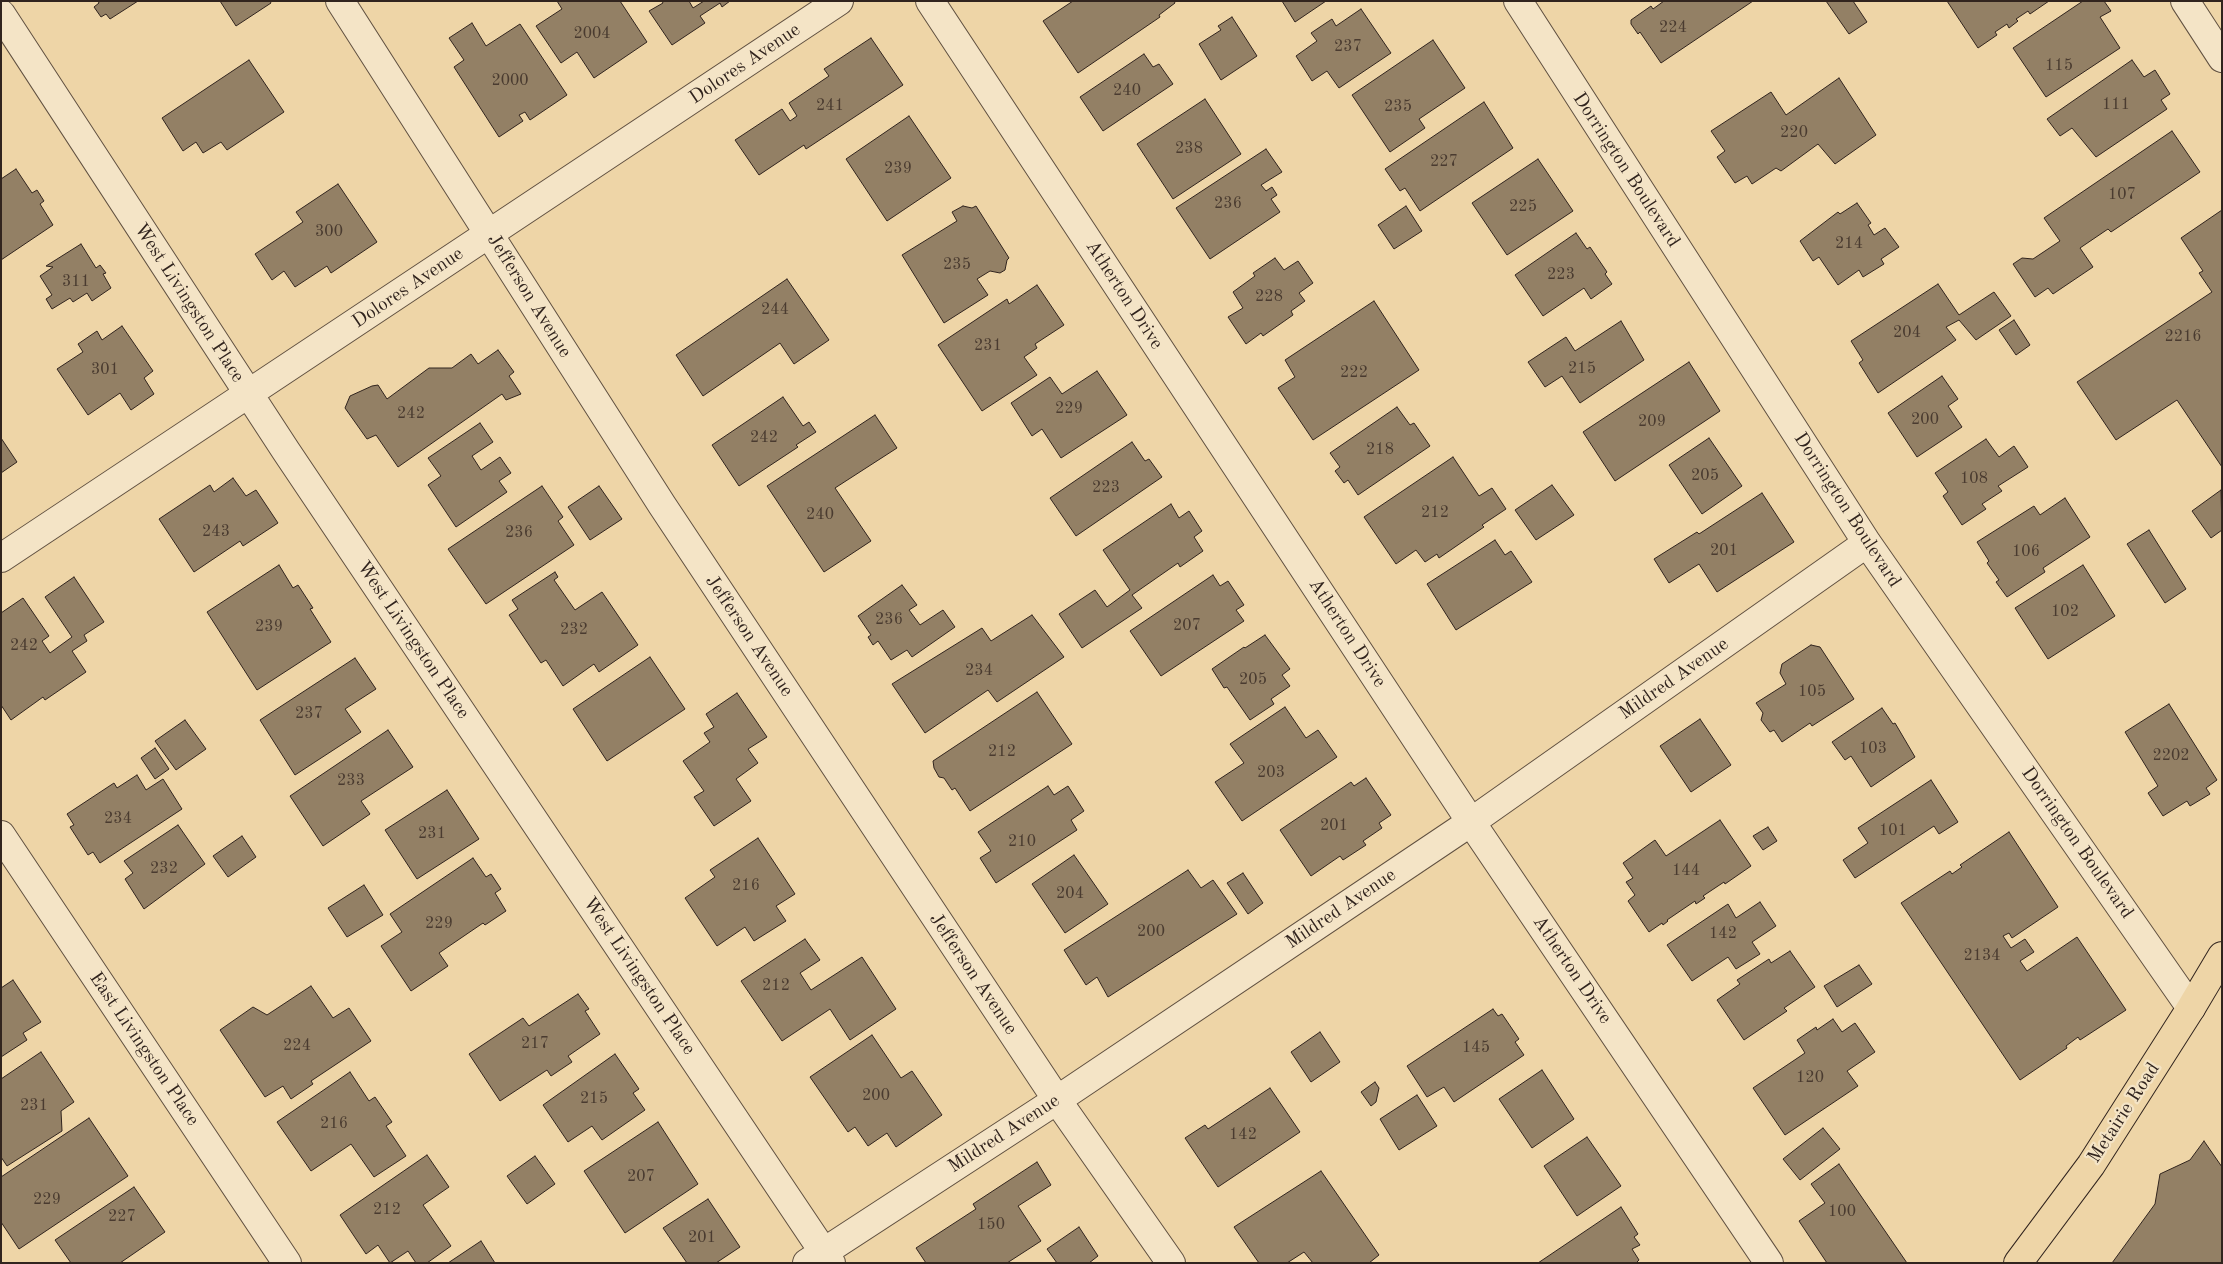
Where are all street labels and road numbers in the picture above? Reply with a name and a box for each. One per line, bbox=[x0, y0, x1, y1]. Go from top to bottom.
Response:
street label: Dolores Avenue bbox=[685, 18, 805, 110]
street label: Dorrington Boulevard bbox=[1567, 88, 1685, 252]
street label: West Livingston Place bbox=[129, 219, 249, 387]
street label: Jefferson Avenue bbox=[482, 230, 576, 362]
street label: Atherton Drive bbox=[1080, 236, 1168, 354]
street label: Dolores Avenue bbox=[348, 242, 468, 334]
street label: Dorrington Boulevard bbox=[1788, 428, 1906, 592]
street label: West Livingston Place bbox=[352, 557, 474, 723]
street label: Jefferson Avenue bbox=[700, 571, 798, 701]
street label: Atherton Drive bbox=[1303, 574, 1391, 692]
street label: Mildred Avenue bbox=[1615, 633, 1733, 725]
street label: Dorrington Boulevard bbox=[2016, 763, 2138, 923]
street label: Mildred Avenue bbox=[1281, 864, 1401, 954]
street label: West Livingston Place bbox=[578, 893, 700, 1059]
street label: Jefferson Avenue bbox=[924, 909, 1022, 1039]
street label: Atherton Drive bbox=[1528, 912, 1616, 1028]
street label: East Livingston Place bbox=[84, 968, 204, 1130]
street label: Metairie Road bbox=[2083, 1059, 2165, 1167]
street label: Mildred Avenue bbox=[944, 1090, 1064, 1178]

